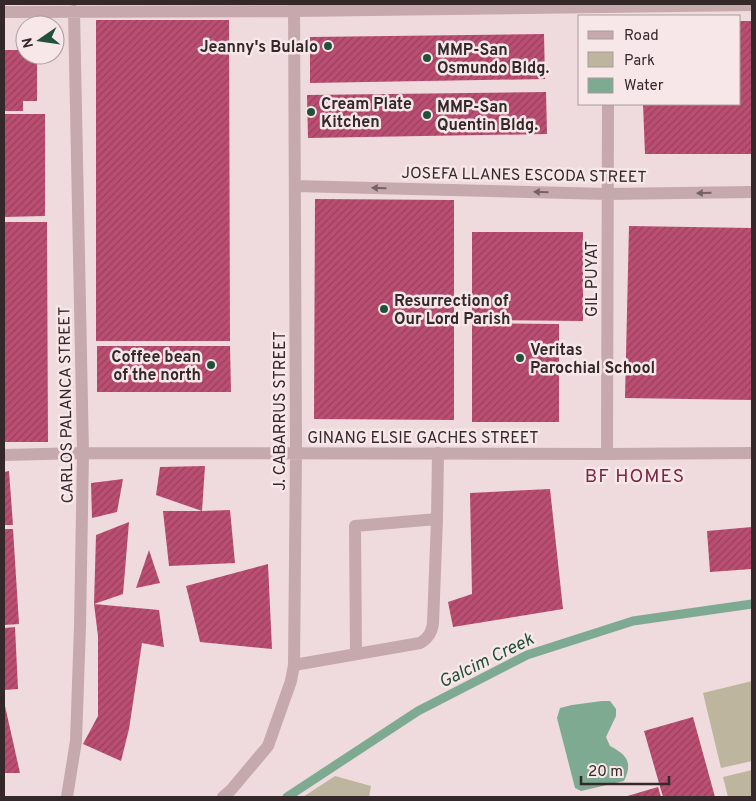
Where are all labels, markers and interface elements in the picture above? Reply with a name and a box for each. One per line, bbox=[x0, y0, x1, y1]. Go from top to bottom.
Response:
north arrow bbox=[15, 15, 65, 65]
legend bbox=[578, 15, 741, 105]
text: Road bbox=[624, 27, 659, 46]
text: N bbox=[19, 36, 38, 49]
place label: Jeanny's Bulalo bbox=[200, 38, 318, 58]
marker: Jeanny's Bulalo bbox=[322, 40, 334, 52]
place label: MMP-San Osmundo Bldg. bbox=[437, 41, 550, 79]
marker: MMP-San Osmundo Bldg. bbox=[421, 52, 433, 64]
text: Park bbox=[624, 52, 655, 71]
text: Water bbox=[624, 77, 664, 96]
place label: Cream Plate Kitchen bbox=[321, 95, 412, 133]
place label: MMP-San Quentin Bldg. bbox=[437, 98, 538, 136]
marker: Cream Plate Kitchen bbox=[305, 106, 317, 118]
marker: MMP-San Quentin Bldg. bbox=[421, 109, 433, 121]
street label: JOSEFA LLANES ESCODA STREET bbox=[401, 164, 647, 188]
one-way arrow bbox=[370, 184, 386, 192]
one-way arrow bbox=[533, 188, 549, 196]
one-way arrow bbox=[695, 189, 711, 197]
street label: GIL PUYAT bbox=[583, 241, 603, 317]
place label: Resurrection of Our Lord Parish bbox=[394, 292, 510, 330]
marker: Resurrection of Our Lord Parish bbox=[378, 303, 390, 315]
street label: CARLOS PALANCA STREET bbox=[55, 306, 79, 504]
street label: J. CABARRUS STREET bbox=[271, 331, 291, 491]
place label: Veritas Parochial School bbox=[530, 341, 655, 379]
place label: Coffee bean of the north bbox=[111, 348, 201, 386]
marker: Veritas Parochial School bbox=[514, 352, 526, 364]
marker: Coffee bean of the north bbox=[205, 359, 217, 371]
street label: GINANG ELSIE GACHES STREET bbox=[307, 429, 539, 449]
district label: BF HOMES bbox=[585, 465, 685, 489]
water label: Galcim Creek bbox=[435, 628, 539, 694]
scale bar bbox=[581, 754, 668, 786]
text: 20 m bbox=[588, 763, 623, 782]

